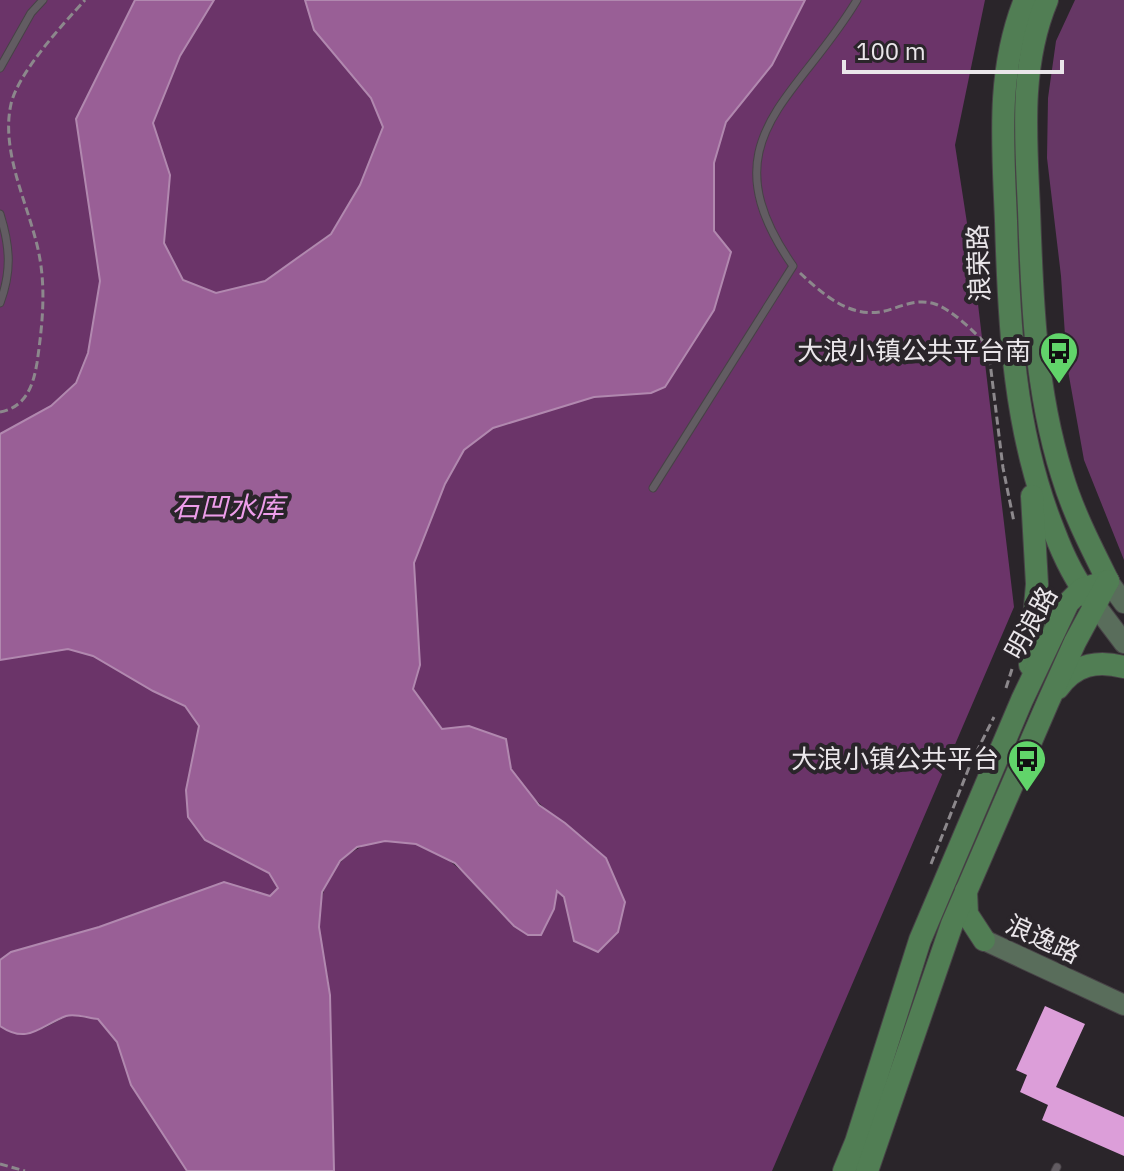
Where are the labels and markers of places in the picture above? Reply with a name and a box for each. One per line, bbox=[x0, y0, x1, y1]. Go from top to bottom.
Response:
bus stop icon: 大浪小镇公共平台南 bbox=[1038, 330, 1080, 385]
place label: 大浪小镇公共平台南 bbox=[797, 333, 1031, 367]
bus stop icon: 大浪小镇公共平台 bbox=[1006, 738, 1048, 793]
place label: 大浪小镇公共平台 bbox=[791, 741, 999, 775]

